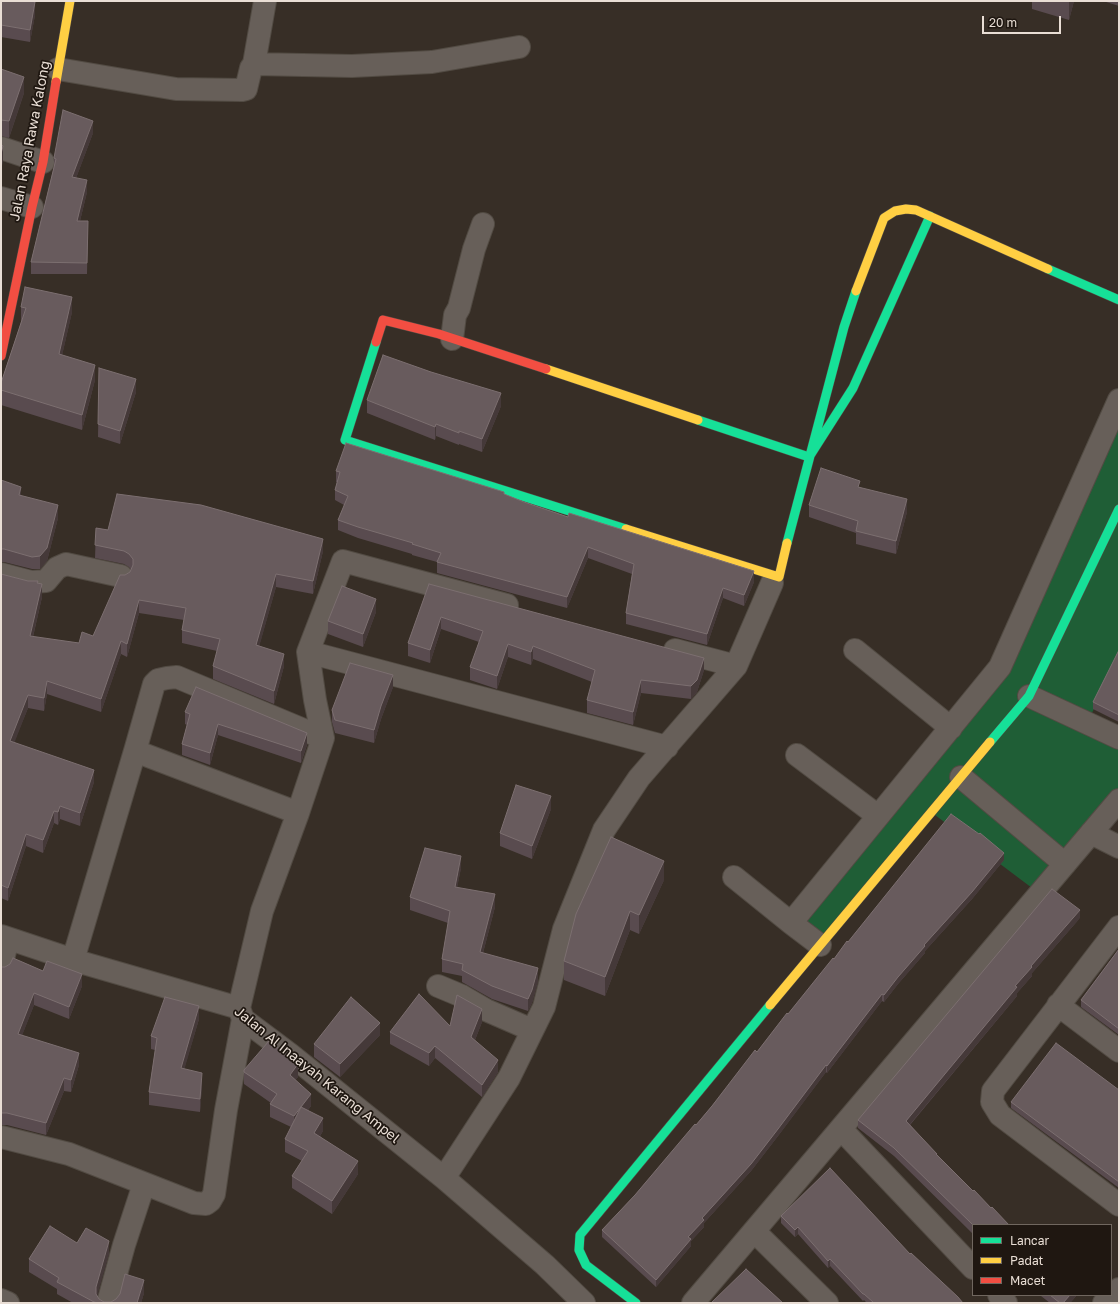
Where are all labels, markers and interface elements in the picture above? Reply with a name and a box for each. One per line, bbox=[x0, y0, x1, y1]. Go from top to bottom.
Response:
scale bar bbox=[984, 8, 1063, 34]
text: 20 m bbox=[989, 15, 1017, 30]
street label: Jalan Raya Rawa Kalong bbox=[6, 59, 54, 223]
street label: Jalan Al Inaayah Karang Ampel bbox=[231, 1003, 403, 1147]
legend bbox=[972, 1224, 1112, 1296]
text: Lancar bbox=[1010, 1233, 1049, 1248]
text: Padat bbox=[1010, 1253, 1043, 1268]
text: Macet bbox=[1010, 1273, 1045, 1288]

